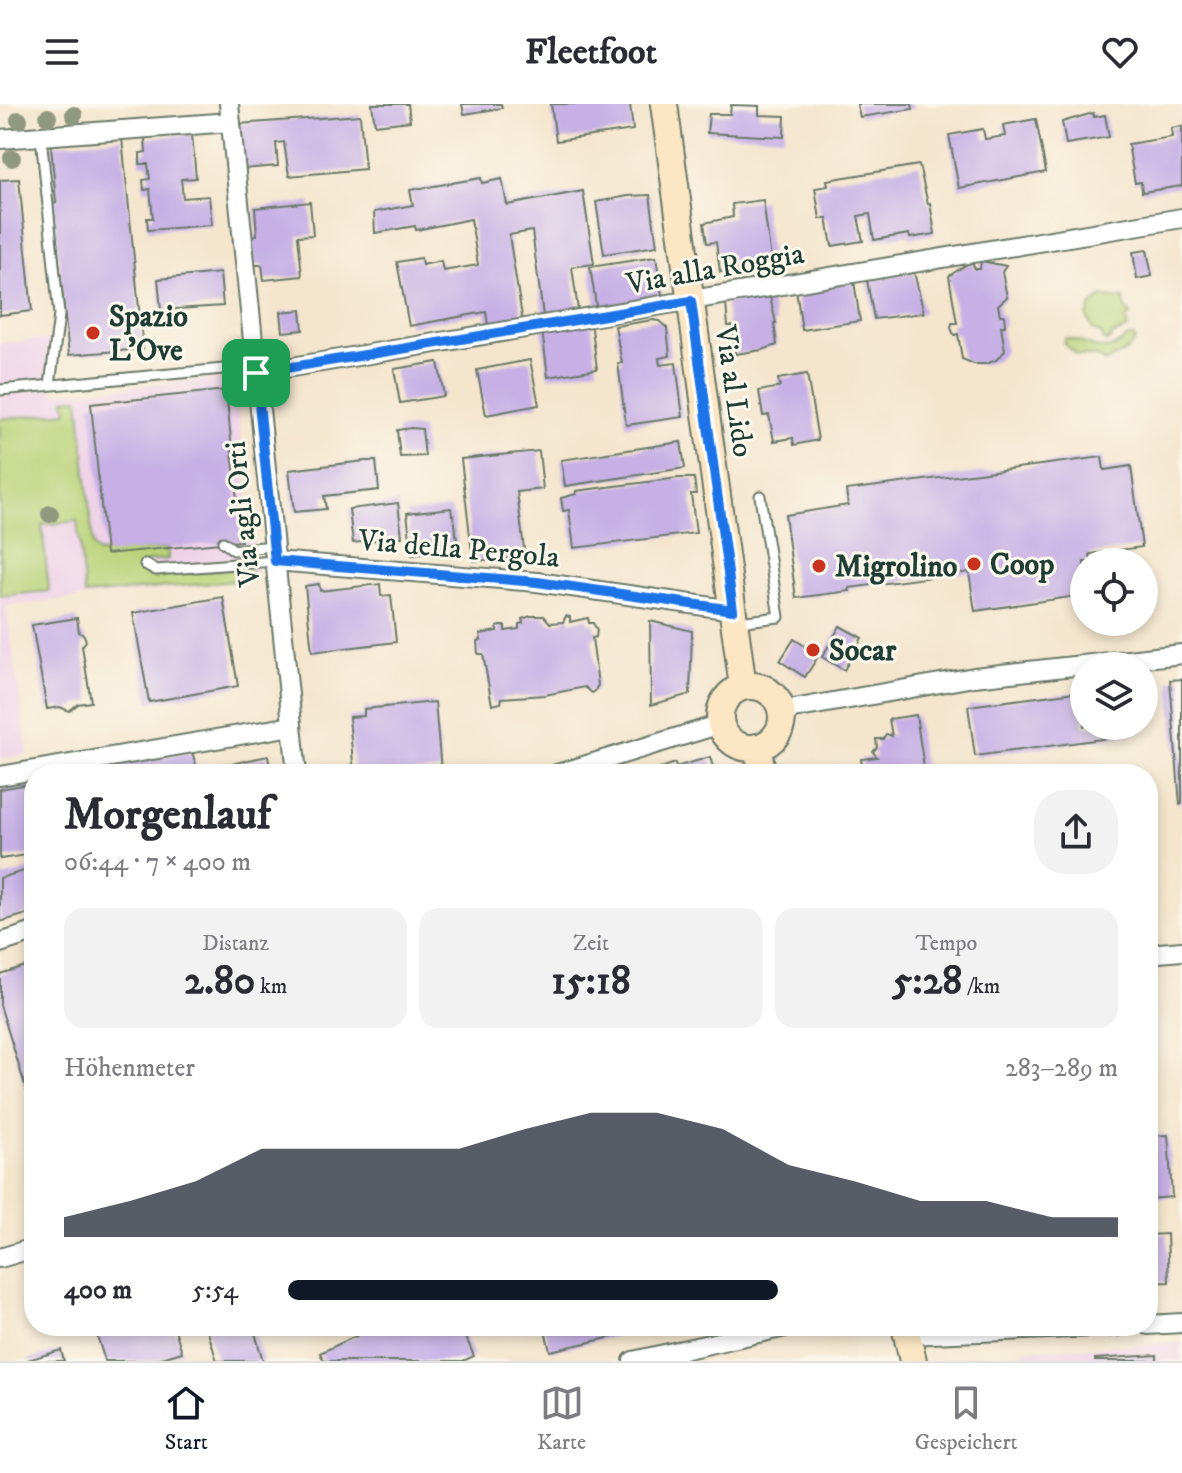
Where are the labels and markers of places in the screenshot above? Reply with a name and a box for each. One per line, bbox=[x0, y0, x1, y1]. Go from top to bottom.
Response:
place label: Spazio L'Ove bbox=[109, 299, 188, 370]
marker: Spazio L'Ove bbox=[84, 324, 102, 342]
pin bbox=[222, 339, 290, 407]
place label: Coop bbox=[990, 547, 1054, 584]
place label: Migrolino bbox=[835, 549, 957, 586]
marker: Coop bbox=[965, 555, 983, 573]
marker: Migrolino bbox=[810, 557, 828, 575]
place label: Socar bbox=[829, 633, 897, 670]
marker: Socar bbox=[804, 641, 822, 659]

